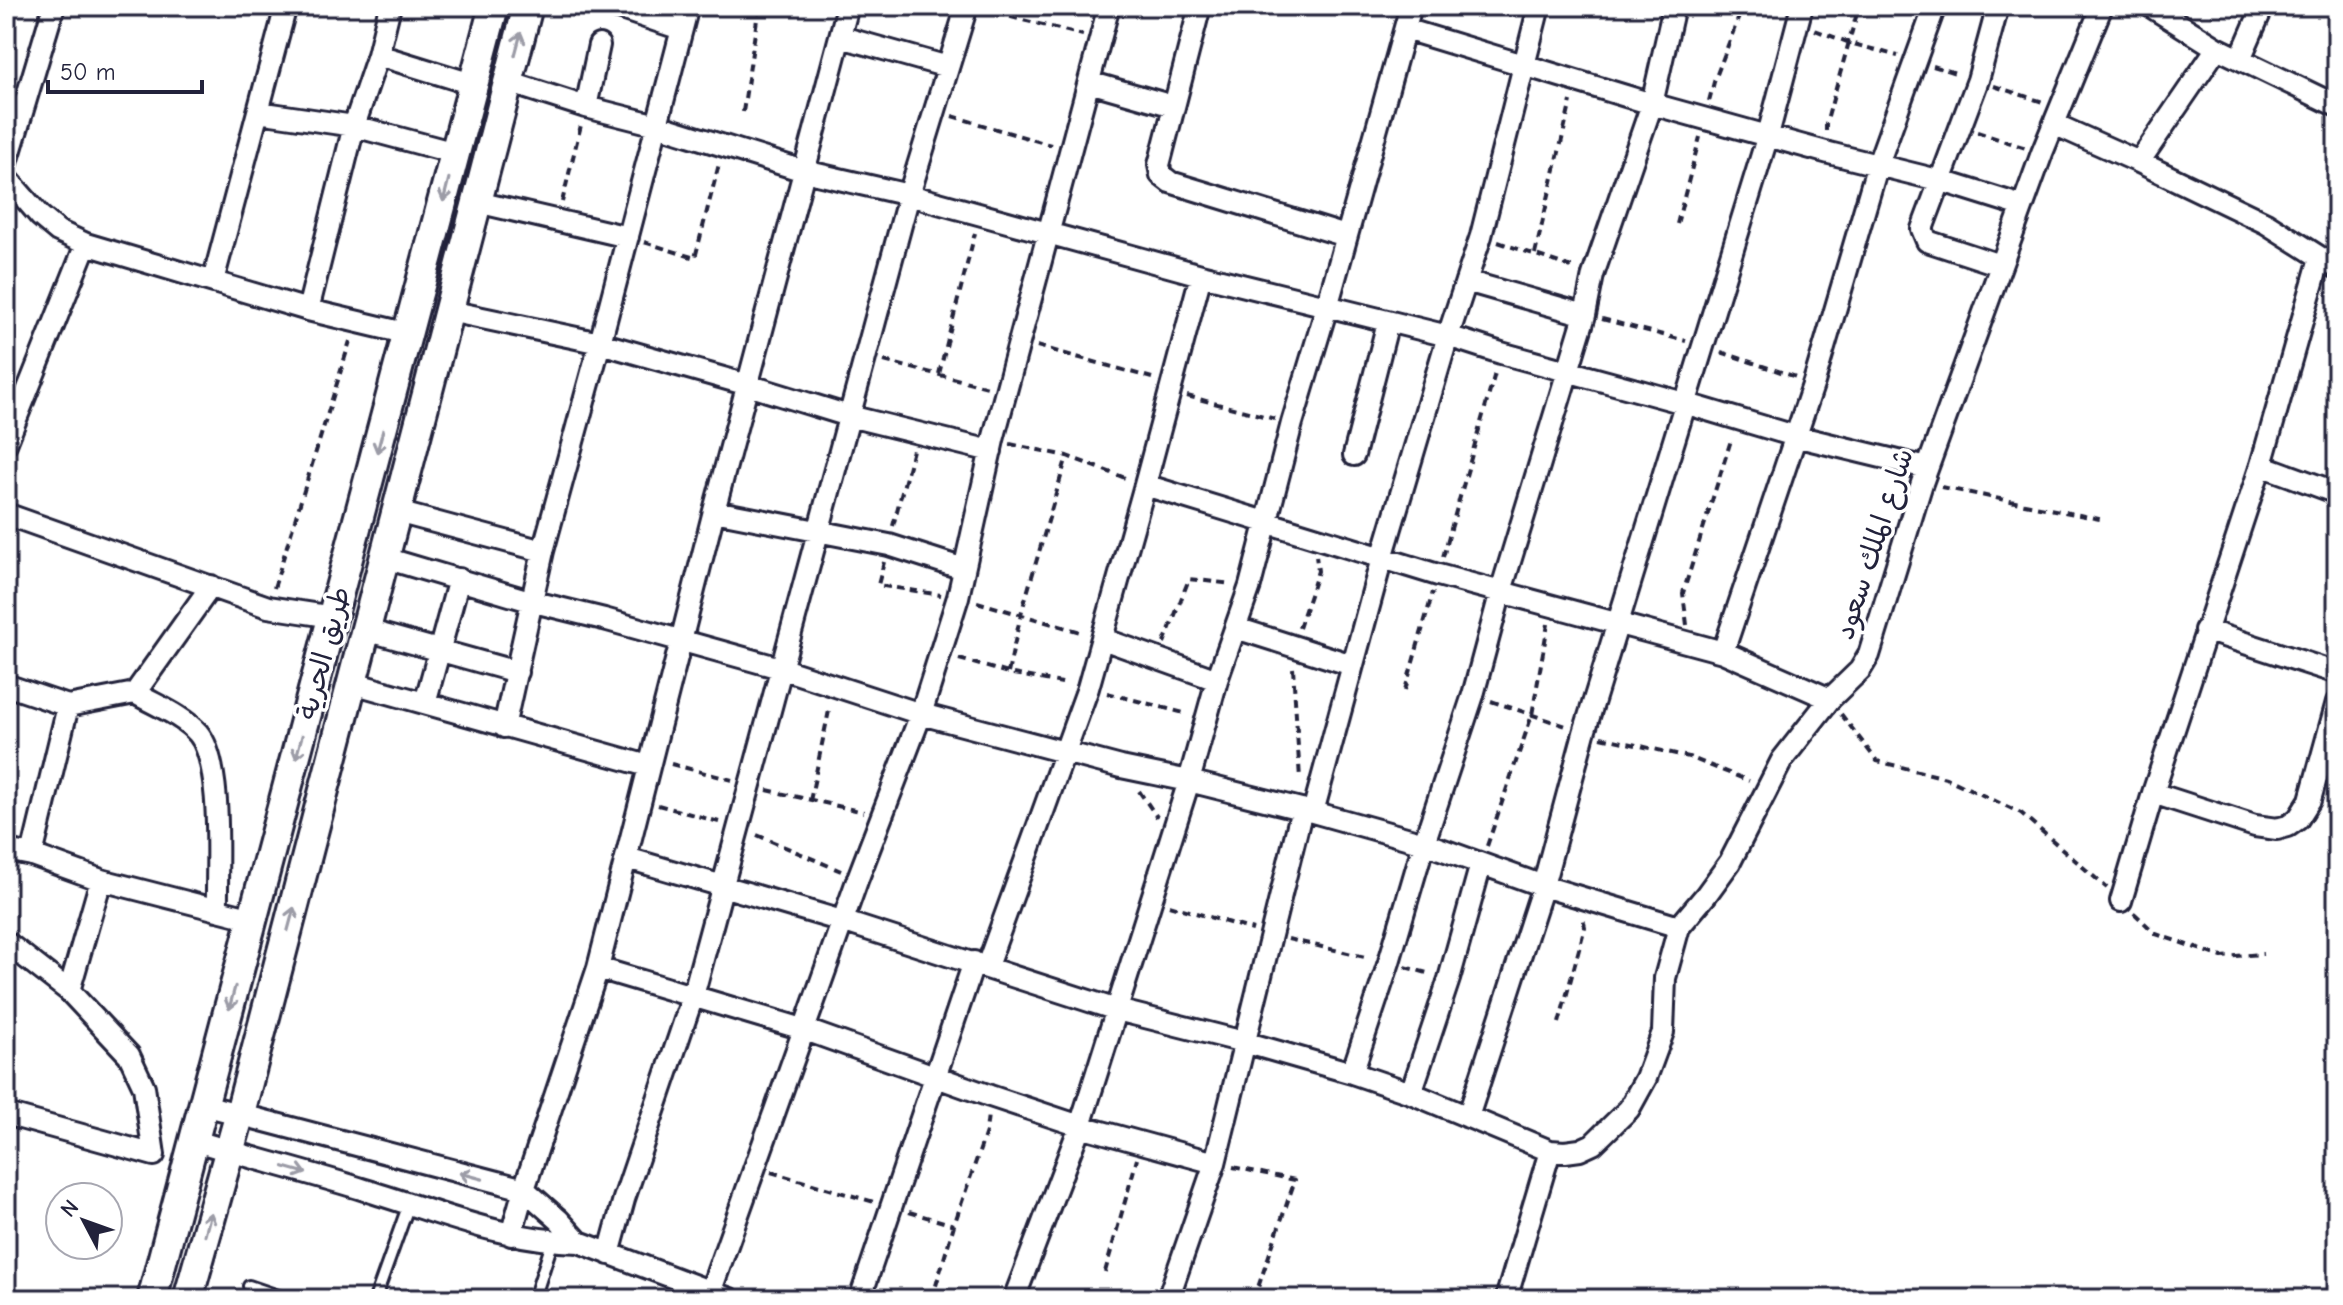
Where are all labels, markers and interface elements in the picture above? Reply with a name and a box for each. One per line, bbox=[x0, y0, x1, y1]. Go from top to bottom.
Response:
one-way arrow bbox=[512, 31, 527, 57]
scale bar bbox=[48, 44, 202, 94]
text: 50 m bbox=[60, 58, 116, 86]
one-way arrow bbox=[437, 176, 452, 202]
one-way arrow bbox=[372, 428, 387, 454]
street label: شارع الملك سعود bbox=[1828, 444, 1923, 644]
street label: طريق الحرية bbox=[291, 583, 357, 723]
one-way arrow bbox=[290, 733, 305, 759]
one-way arrow bbox=[285, 907, 300, 932]
one-way arrow bbox=[224, 984, 239, 1010]
one-way arrow bbox=[282, 1163, 308, 1178]
one-way arrow bbox=[458, 1167, 484, 1182]
north arrow bbox=[44, 1181, 124, 1261]
text: N bbox=[55, 1195, 84, 1222]
one-way arrow bbox=[201, 1211, 216, 1237]

